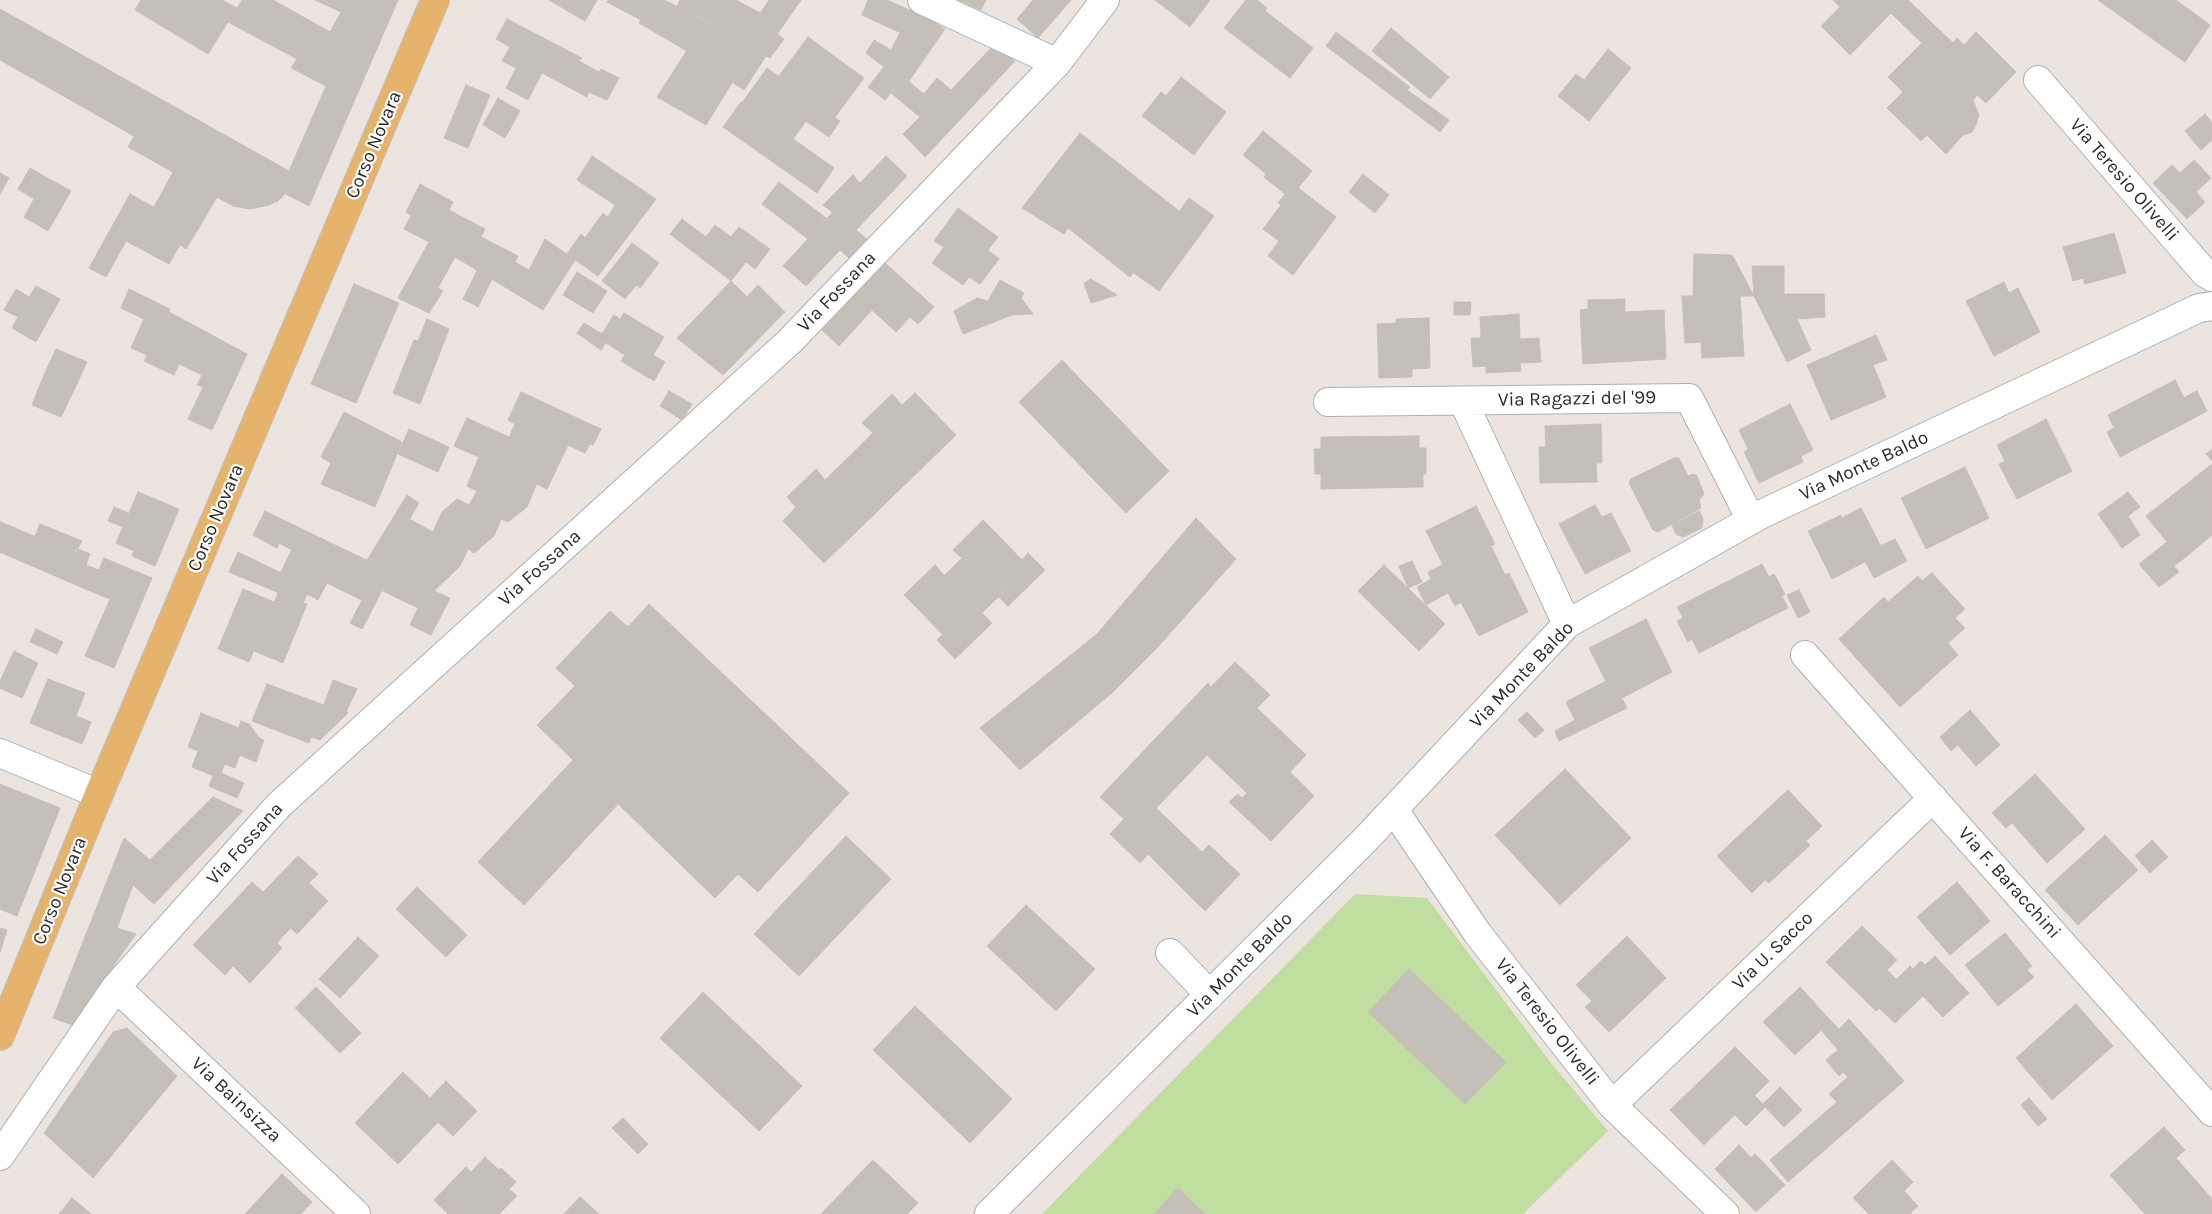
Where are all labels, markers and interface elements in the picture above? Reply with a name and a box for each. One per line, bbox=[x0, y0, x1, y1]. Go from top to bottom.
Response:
street label: Corso Novara bbox=[341, 88, 407, 202]
street label: Via Teresio Olivelli bbox=[2064, 114, 2184, 246]
street label: Via Fossana bbox=[793, 247, 881, 337]
street label: Via Ragazzi del '99 bbox=[1498, 386, 1656, 412]
street label: Via Monte Baldo bbox=[1796, 426, 1932, 506]
street label: Corso Novara bbox=[183, 461, 249, 575]
street label: Via Fossana bbox=[494, 525, 586, 611]
street label: Via Monte Baldo bbox=[1465, 617, 1579, 733]
street label: Via Fossana bbox=[202, 798, 288, 890]
street label: Via F. Baracchini bbox=[1953, 822, 2065, 944]
street label: Corso Novara bbox=[28, 834, 92, 948]
street label: Via Monte Baldo bbox=[1182, 907, 1298, 1023]
street label: Via U. Sacco bbox=[1728, 907, 1818, 995]
street label: Via Teresio Olivelli bbox=[1490, 954, 1604, 1090]
street label: Via Bainsizza bbox=[186, 1052, 286, 1148]

